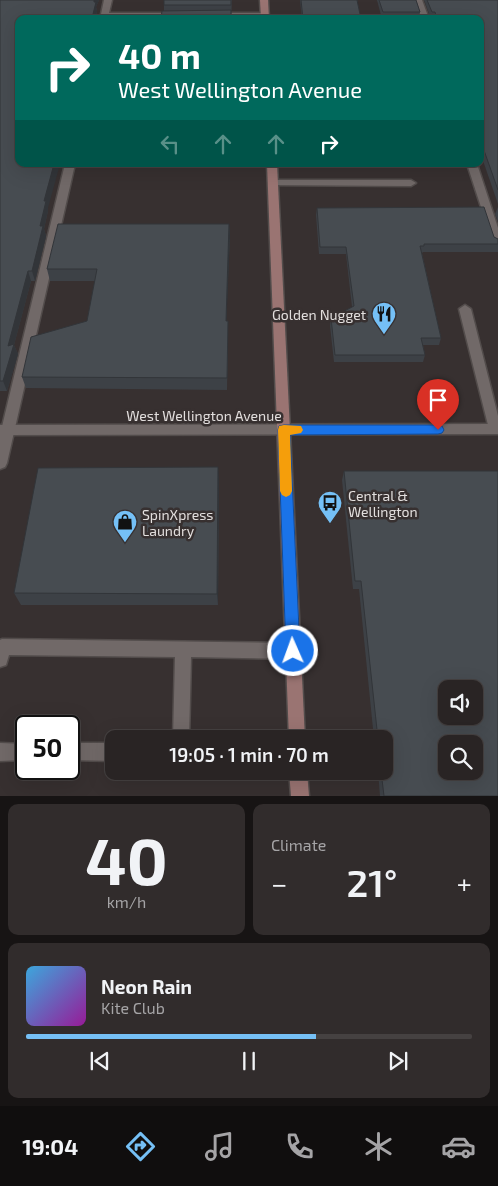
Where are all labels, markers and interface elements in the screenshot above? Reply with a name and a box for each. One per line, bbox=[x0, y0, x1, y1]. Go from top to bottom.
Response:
text: 40 m bbox=[118, 34, 201, 76]
icon: right bbox=[35, 35, 100, 100]
text: West Wellington Avenue bbox=[118, 76, 362, 102]
icon: left bbox=[156, 130, 184, 158]
icon: ahead bbox=[209, 130, 237, 158]
icon: ahead bbox=[262, 130, 290, 158]
icon: right bbox=[315, 130, 343, 158]
restaurant icon: Golden Nugget bbox=[371, 301, 397, 335]
place label: Golden Nugget bbox=[272, 306, 366, 323]
pin bbox=[417, 379, 459, 430]
icon: arrive bbox=[424, 386, 452, 414]
street label: West Wellington Avenue bbox=[126, 407, 282, 424]
place label: Central & Wellington bbox=[348, 487, 418, 520]
bus stop icon: Central & Wellington bbox=[317, 490, 343, 524]
place label: SpinXpress Laundry bbox=[142, 506, 213, 539]
shop icon: SpinXpress Laundry bbox=[112, 509, 138, 543]
position arrow bbox=[266, 624, 318, 676]
map controls bbox=[438, 680, 483, 780]
button: sound bbox=[438, 680, 483, 725]
speed limit sign: 50 bbox=[15, 715, 80, 780]
button: search bbox=[438, 735, 483, 780]
text: 19:05 · 1 min · 70 m bbox=[169, 743, 329, 766]
text: 40 bbox=[85, 820, 168, 898]
text: Climate bbox=[271, 835, 326, 854]
text: 21° bbox=[346, 859, 398, 905]
text: − bbox=[271, 866, 287, 900]
text: + bbox=[457, 866, 472, 900]
text: km/h bbox=[107, 892, 146, 911]
text: Neon Rain bbox=[101, 975, 192, 998]
text: Kite Club bbox=[101, 998, 165, 1017]
icon: previous bbox=[86, 1047, 114, 1075]
icon: pause bbox=[235, 1047, 263, 1075]
icon: next bbox=[384, 1047, 412, 1075]
icon: directions bbox=[123, 1129, 158, 1164]
icon: music bbox=[202, 1129, 237, 1164]
icon: phone bbox=[282, 1129, 317, 1164]
icon: climate bbox=[361, 1129, 396, 1164]
icon: car bbox=[441, 1129, 476, 1164]
text: 19:04 bbox=[22, 1133, 78, 1159]

